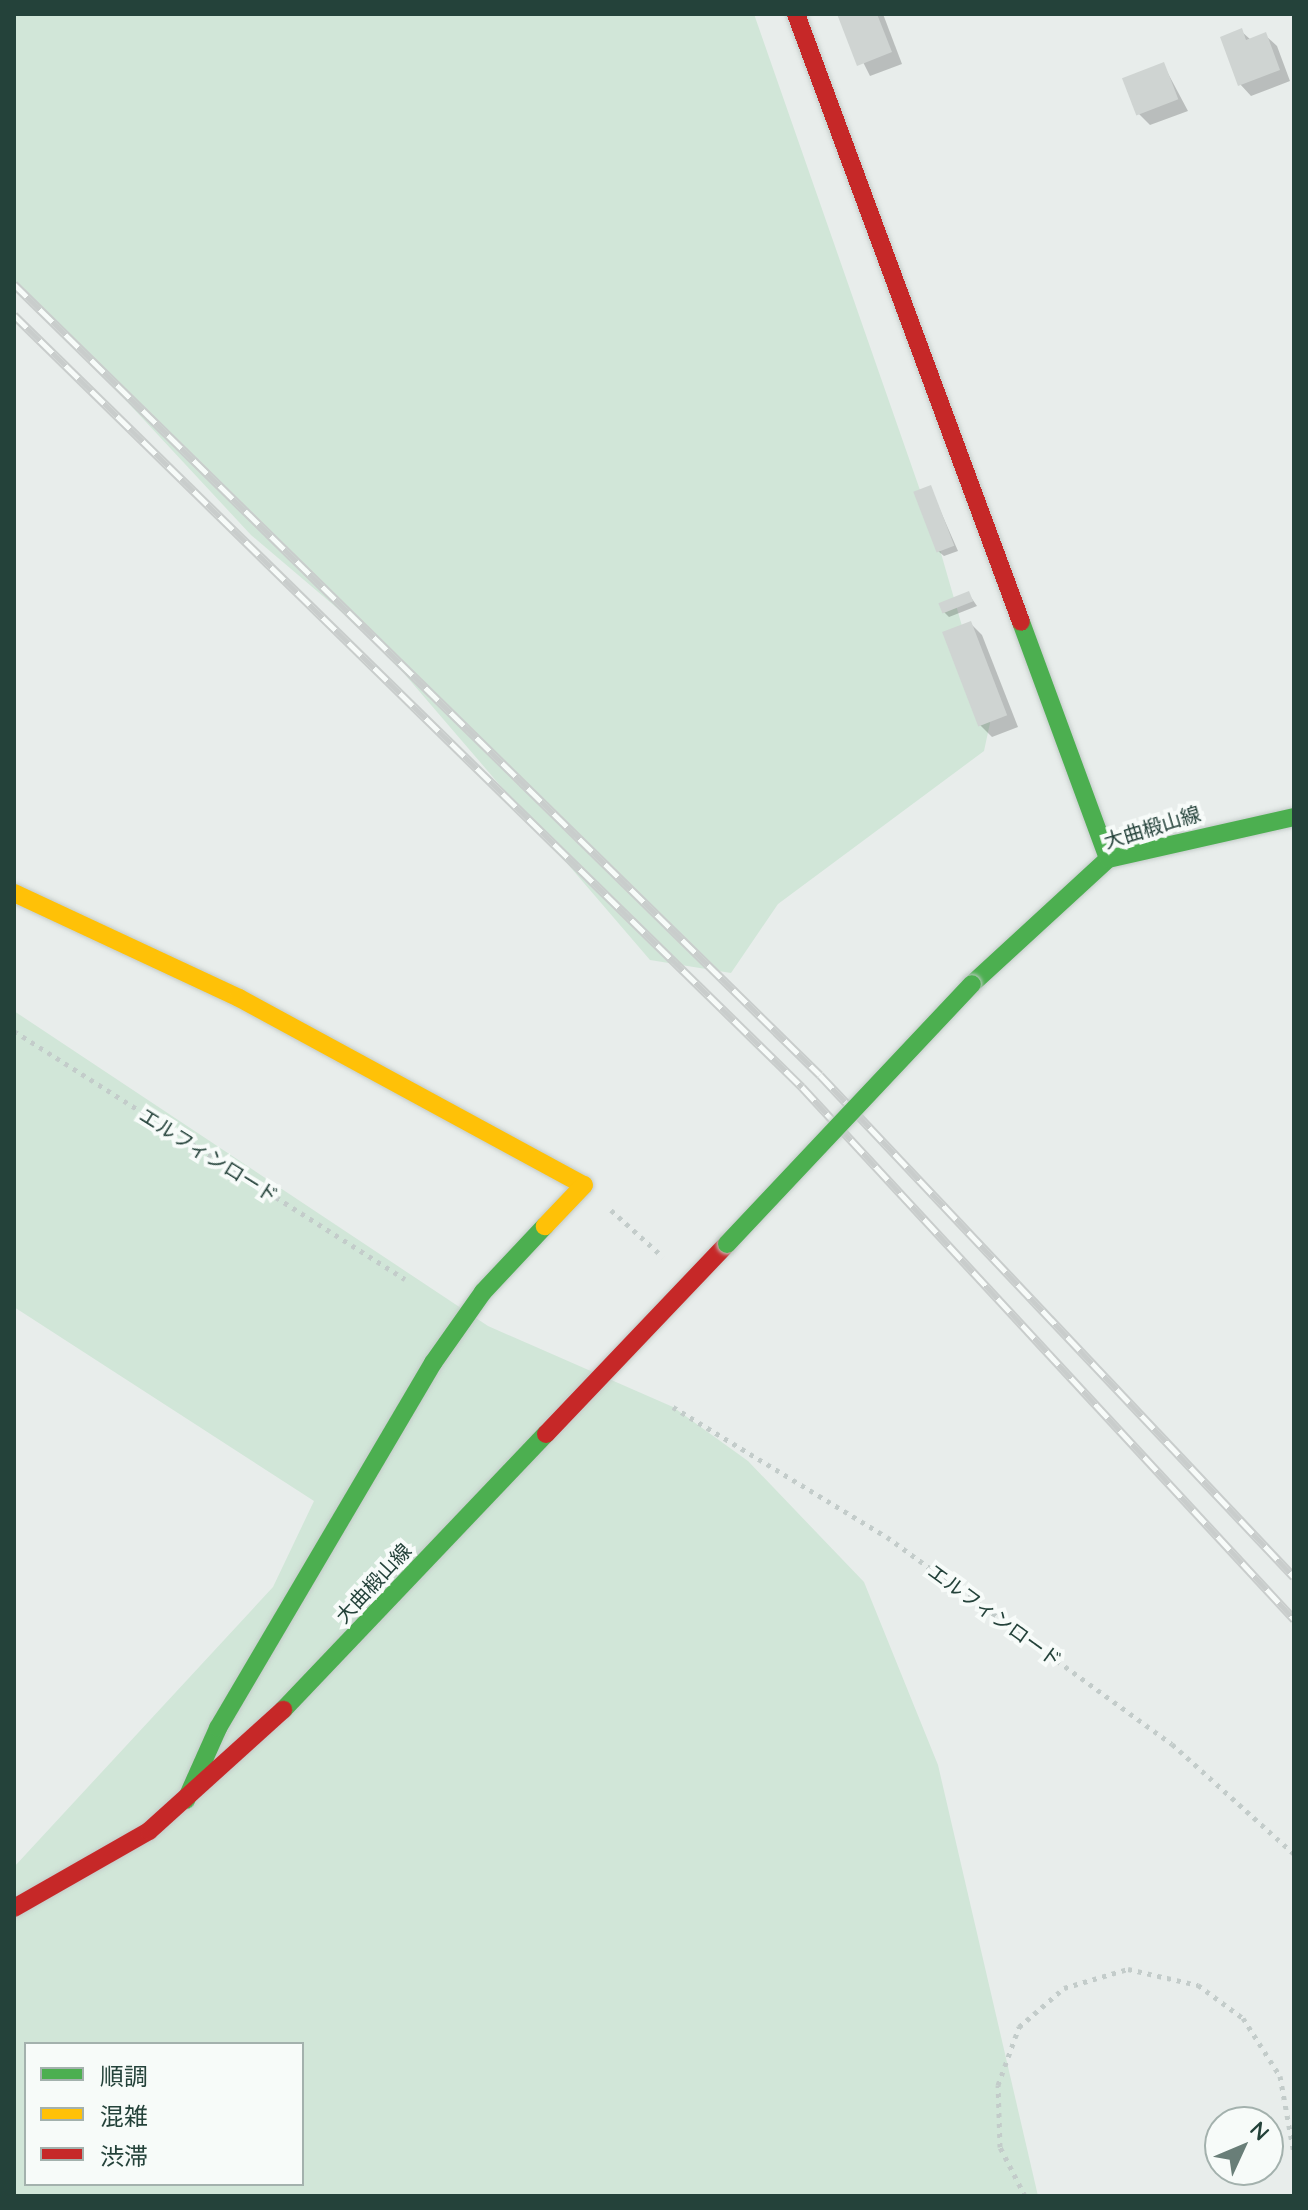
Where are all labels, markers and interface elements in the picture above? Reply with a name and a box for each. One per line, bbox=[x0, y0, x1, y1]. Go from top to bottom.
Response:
street label: 大曲椴山線 bbox=[1101, 801, 1203, 853]
street label: エルフィンロード bbox=[135, 1102, 283, 1208]
street label: 大曲椴山線 bbox=[330, 1538, 416, 1628]
street label: エルフィンロード bbox=[923, 1558, 1067, 1672]
legend bbox=[24, 2042, 304, 2186]
text: 順調 bbox=[100, 2061, 148, 2091]
text: 混雑 bbox=[100, 2101, 148, 2131]
north arrow bbox=[1204, 2106, 1284, 2186]
text: N bbox=[1244, 2115, 1276, 2146]
text: 渋滞 bbox=[100, 2141, 148, 2171]

